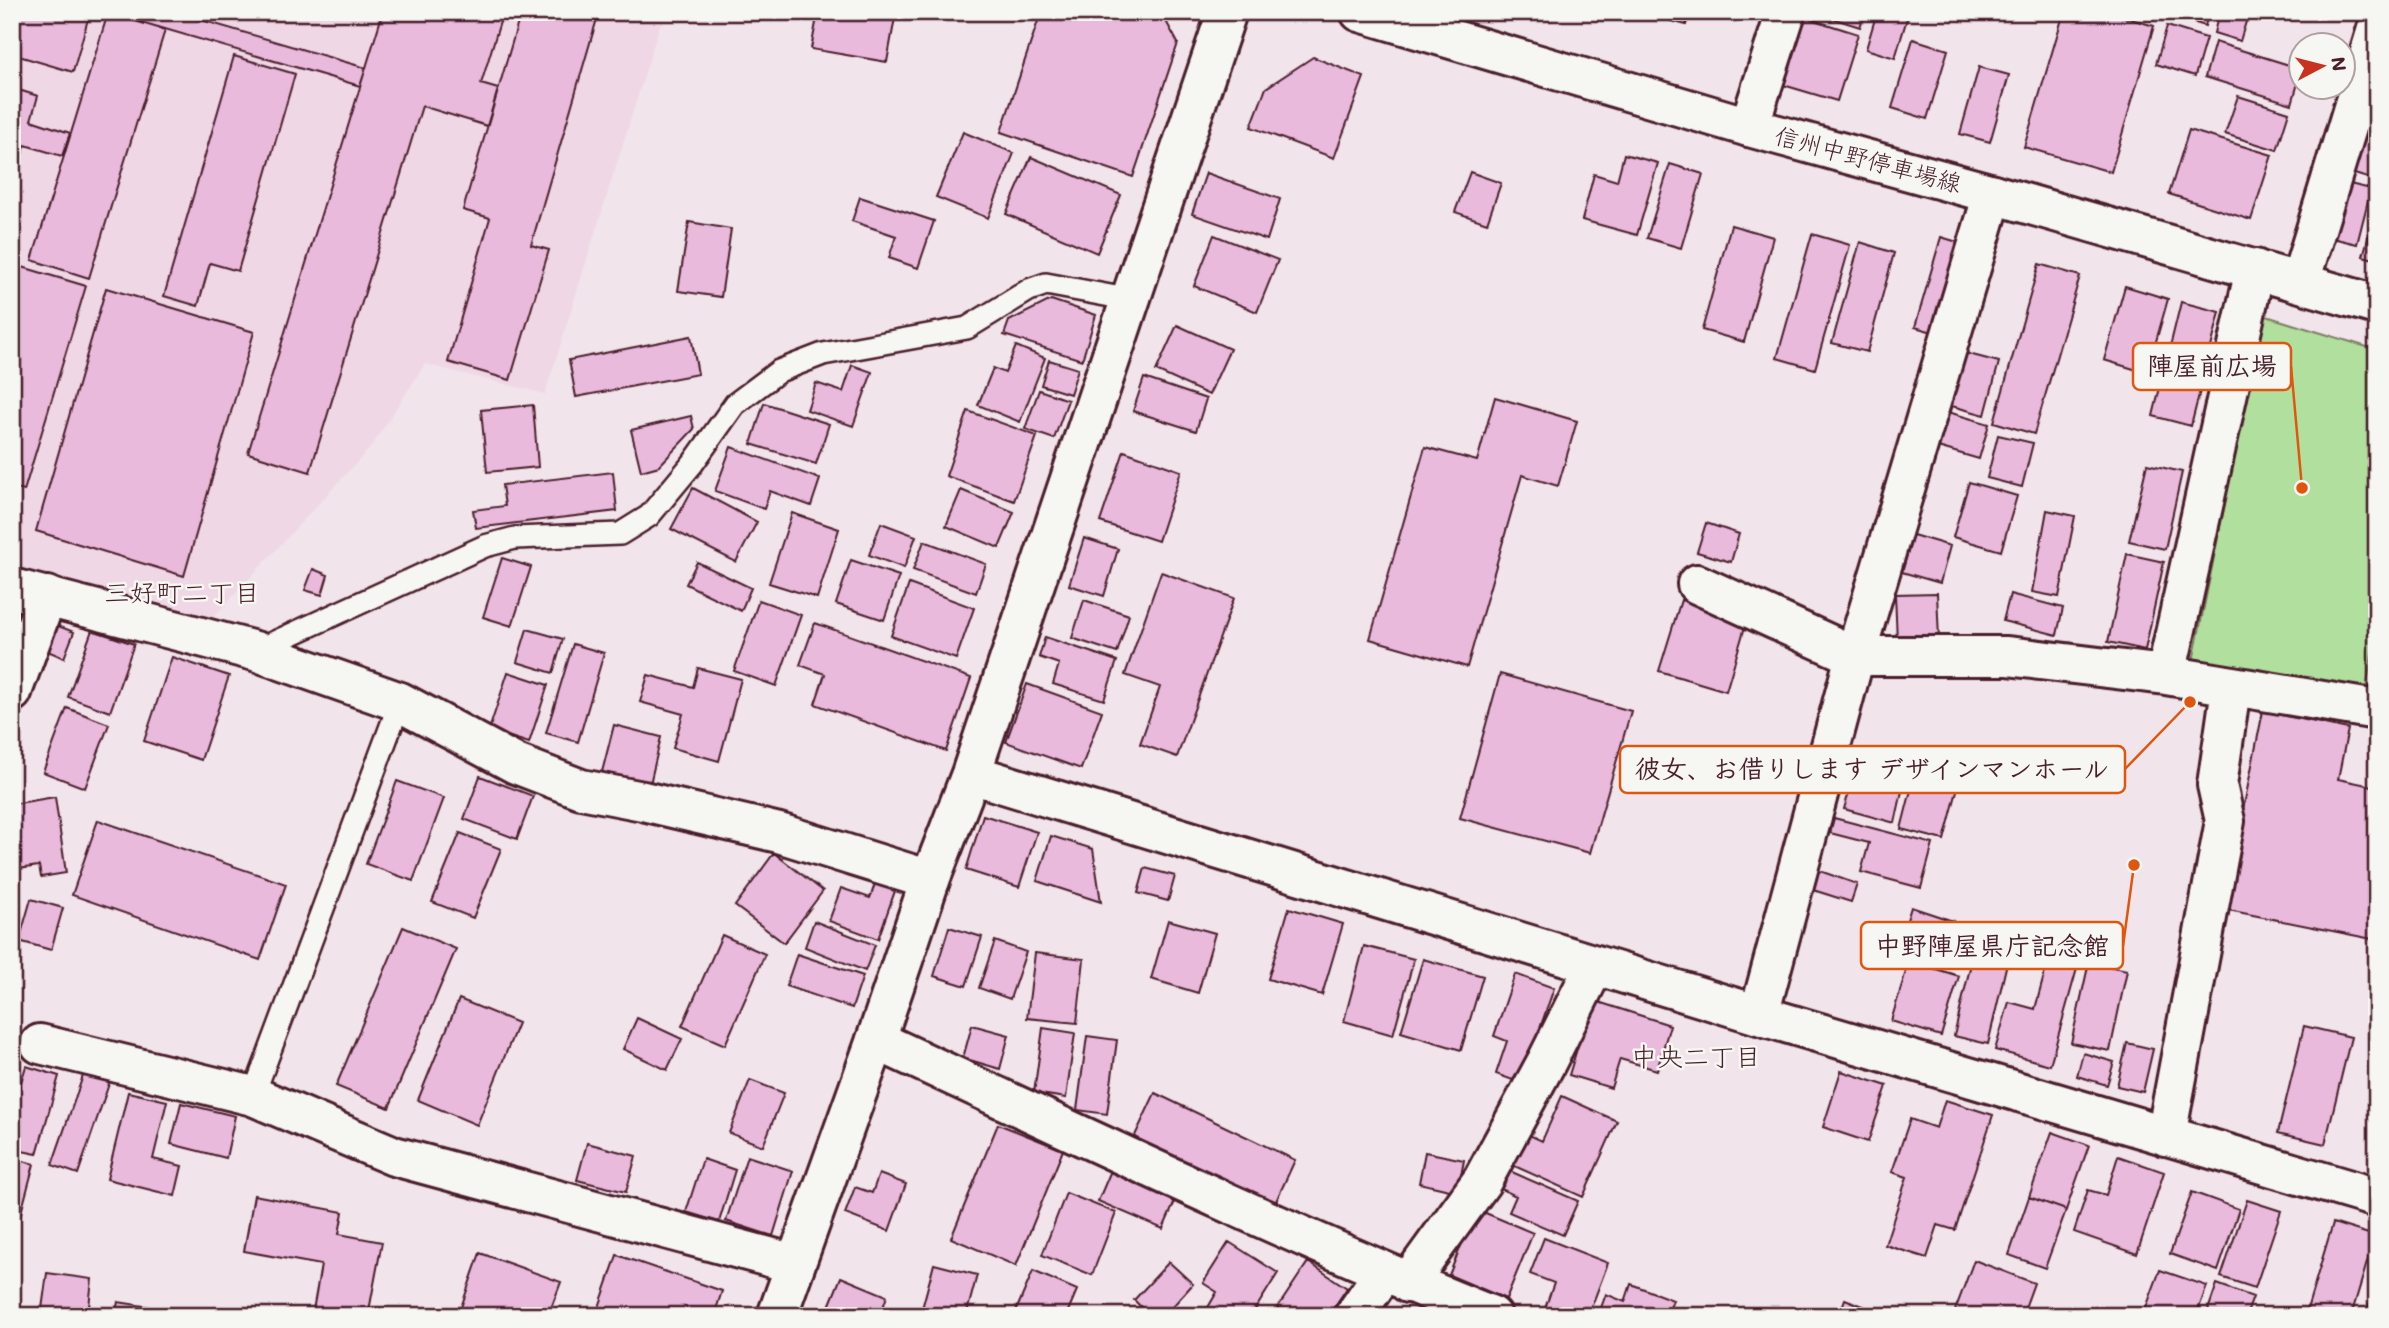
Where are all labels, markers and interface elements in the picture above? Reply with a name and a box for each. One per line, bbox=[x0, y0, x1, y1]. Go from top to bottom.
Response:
north arrow bbox=[2288, 32, 2358, 102]
text: N bbox=[2326, 55, 2353, 73]
street label: 信州中野停車場線 bbox=[1772, 119, 1965, 198]
callout: 陣屋前広場 bbox=[2133, 343, 2291, 390]
text: 陣屋前広場 bbox=[2147, 348, 2277, 382]
district label: 三好町二丁目 bbox=[104, 575, 260, 609]
callout: 彼女、お借りします デザインマンホール bbox=[1620, 746, 2125, 793]
text: 彼女、お借りします デザインマンホール bbox=[1635, 751, 2109, 785]
callout: 中野陣屋県庁記念館 bbox=[1861, 922, 2123, 969]
text: 中野陣屋県庁記念館 bbox=[1875, 928, 2109, 962]
district label: 中央二丁目 bbox=[1631, 1039, 1761, 1073]

